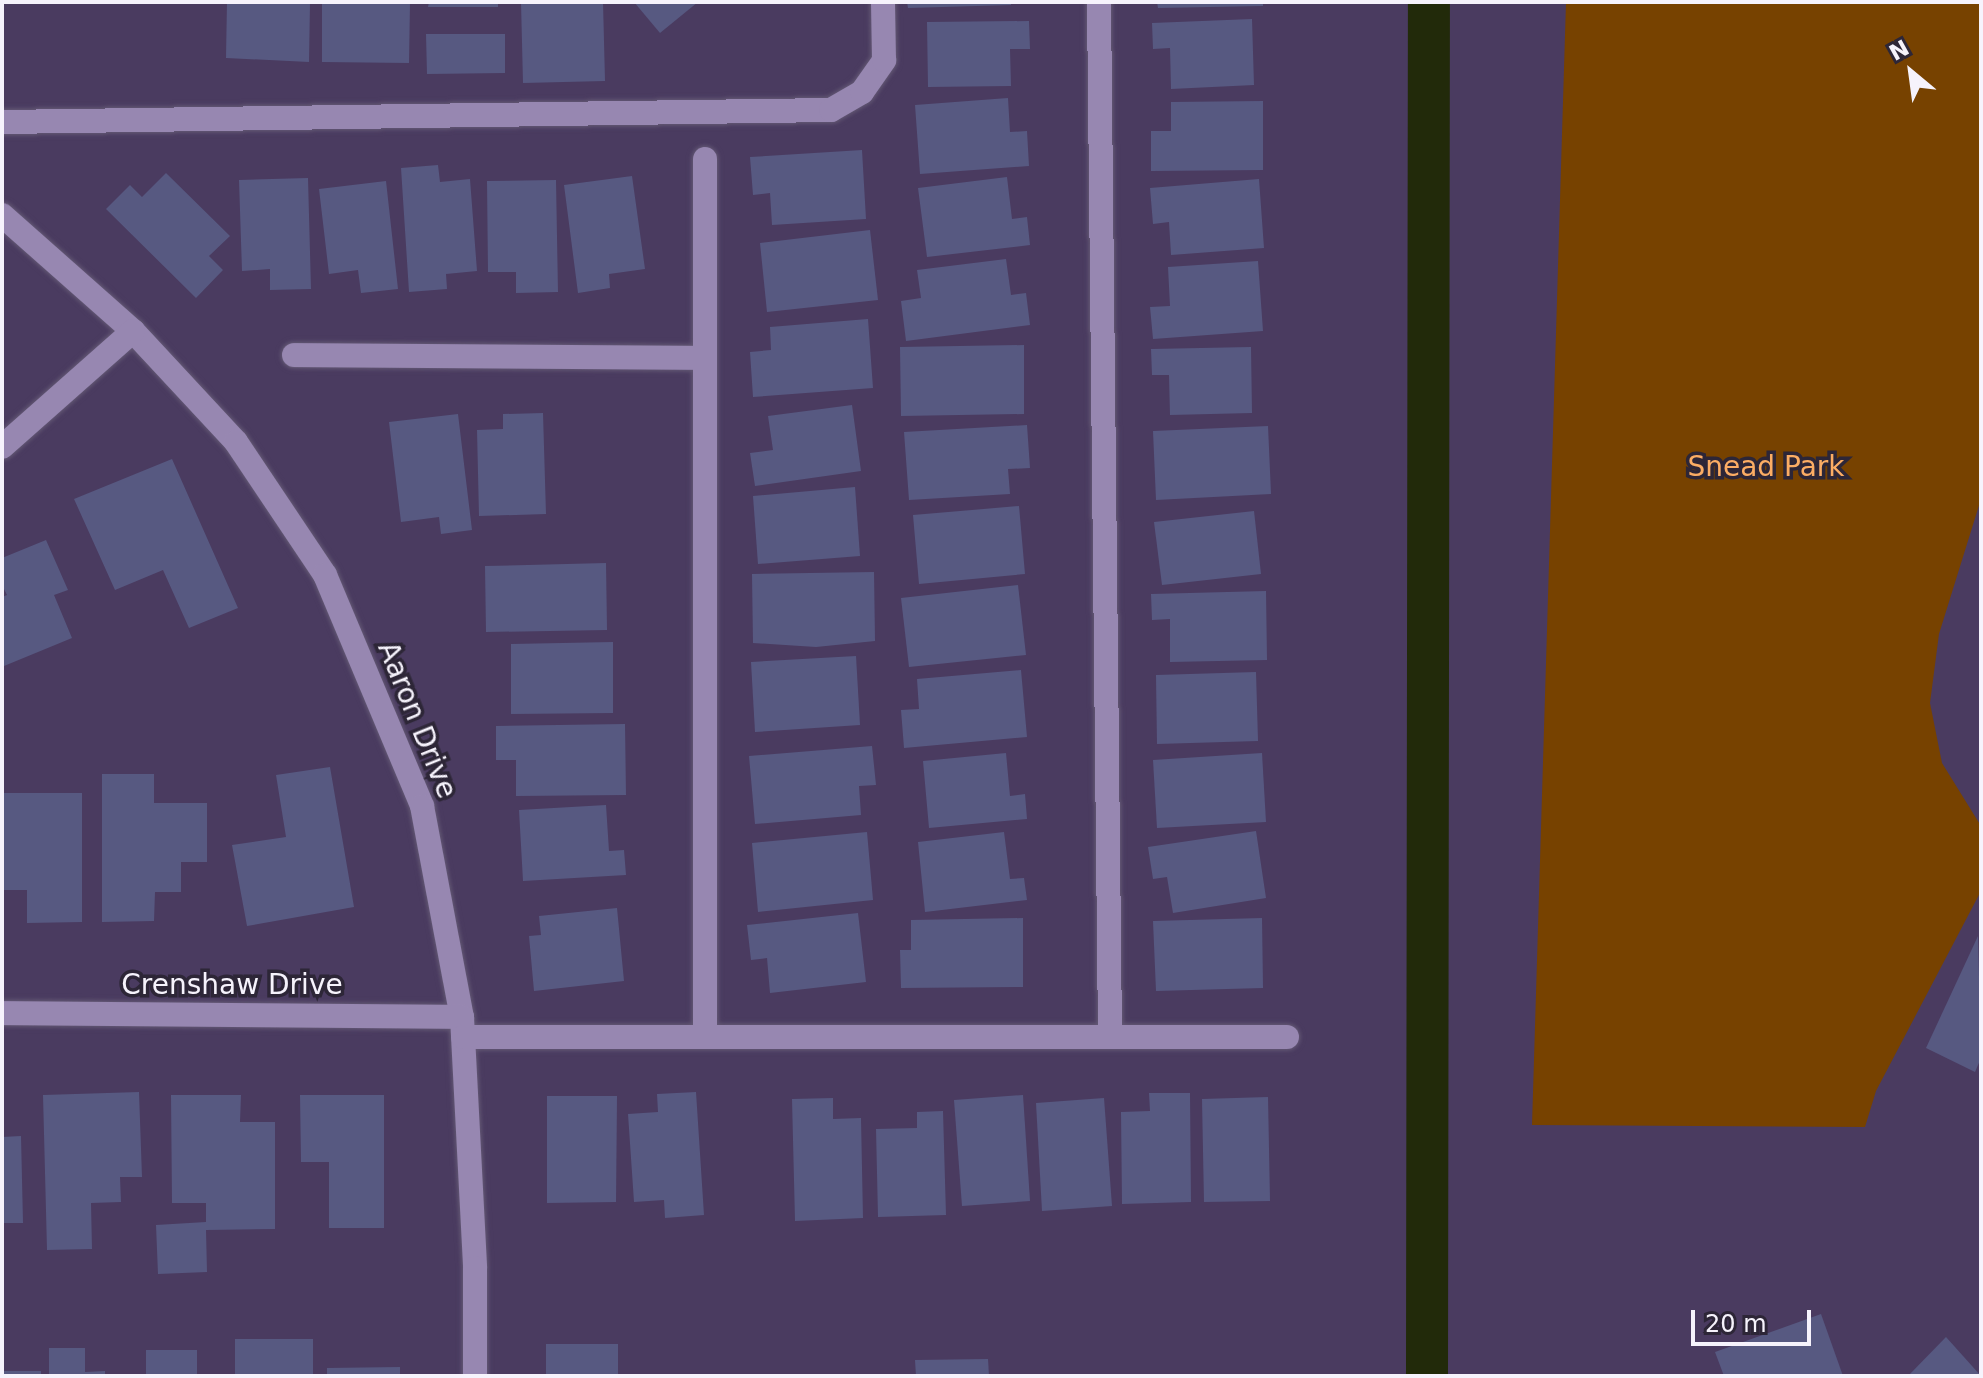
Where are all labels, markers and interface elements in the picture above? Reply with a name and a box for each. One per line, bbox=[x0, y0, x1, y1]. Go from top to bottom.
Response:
north arrow bbox=[1871, 32, 1951, 112]
text: N bbox=[1885, 35, 1913, 66]
park label: Snead Park bbox=[1687, 450, 1845, 484]
street label: Aaron Drive bbox=[370, 637, 464, 803]
street label: Crenshaw Drive bbox=[121, 968, 343, 1002]
scale bar bbox=[1695, 1294, 1815, 1344]
text: 20 m bbox=[1705, 1310, 1767, 1338]

